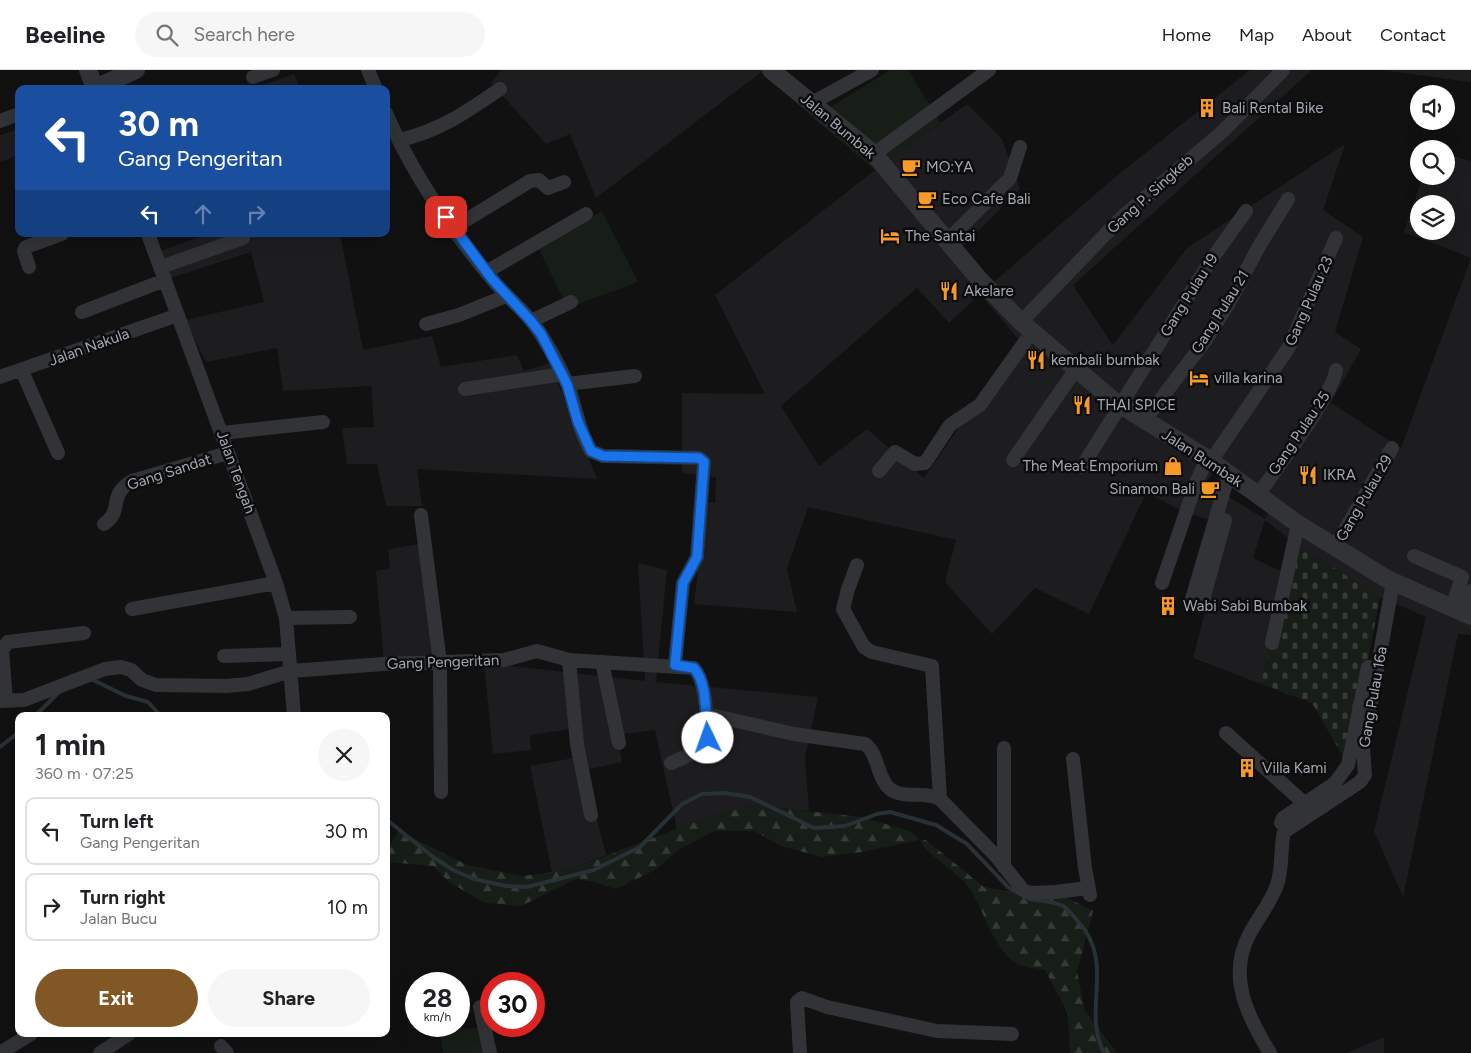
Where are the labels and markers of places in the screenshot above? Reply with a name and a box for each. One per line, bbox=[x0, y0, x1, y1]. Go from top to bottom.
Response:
building icon: Bali Rental Bike bbox=[1196, 97, 1218, 119]
place label: Bali Rental Bike bbox=[1222, 99, 1324, 117]
cafe icon: MO:YA bbox=[900, 156, 922, 178]
place label: MO:YA bbox=[926, 158, 973, 176]
cafe icon: Eco Cafe Bali bbox=[916, 188, 938, 210]
place label: Eco Cafe Bali bbox=[942, 190, 1031, 208]
pin bbox=[425, 196, 467, 238]
hotel icon: The Santai bbox=[879, 225, 901, 247]
place label: The Santai bbox=[905, 227, 976, 245]
restaurant icon: Akelare bbox=[938, 280, 960, 302]
place label: Akelare bbox=[964, 282, 1014, 300]
restaurant icon: kembali bumbak bbox=[1025, 349, 1047, 371]
place label: kembali bumbak bbox=[1051, 351, 1160, 369]
hotel icon: villa karina bbox=[1188, 367, 1210, 389]
place label: villa karina bbox=[1214, 369, 1283, 387]
restaurant icon: THAI SPICE bbox=[1071, 394, 1093, 416]
place label: THAI SPICE bbox=[1097, 396, 1176, 414]
shop icon: The Meat Emporium bbox=[1162, 455, 1184, 477]
place label: The Meat Emporium bbox=[1023, 457, 1158, 475]
restaurant icon: IKRA bbox=[1297, 464, 1319, 486]
place label: IKRA bbox=[1323, 466, 1356, 484]
cafe icon: Sinamon Bali bbox=[1199, 478, 1221, 500]
place label: Sinamon Bali bbox=[1109, 480, 1195, 498]
building icon: Wabi Sabi Bumbak bbox=[1157, 595, 1179, 617]
place label: Wabi Sabi Bumbak bbox=[1183, 597, 1308, 615]
building icon: Villa Kami bbox=[1236, 757, 1258, 779]
place label: Villa Kami bbox=[1262, 759, 1327, 777]

